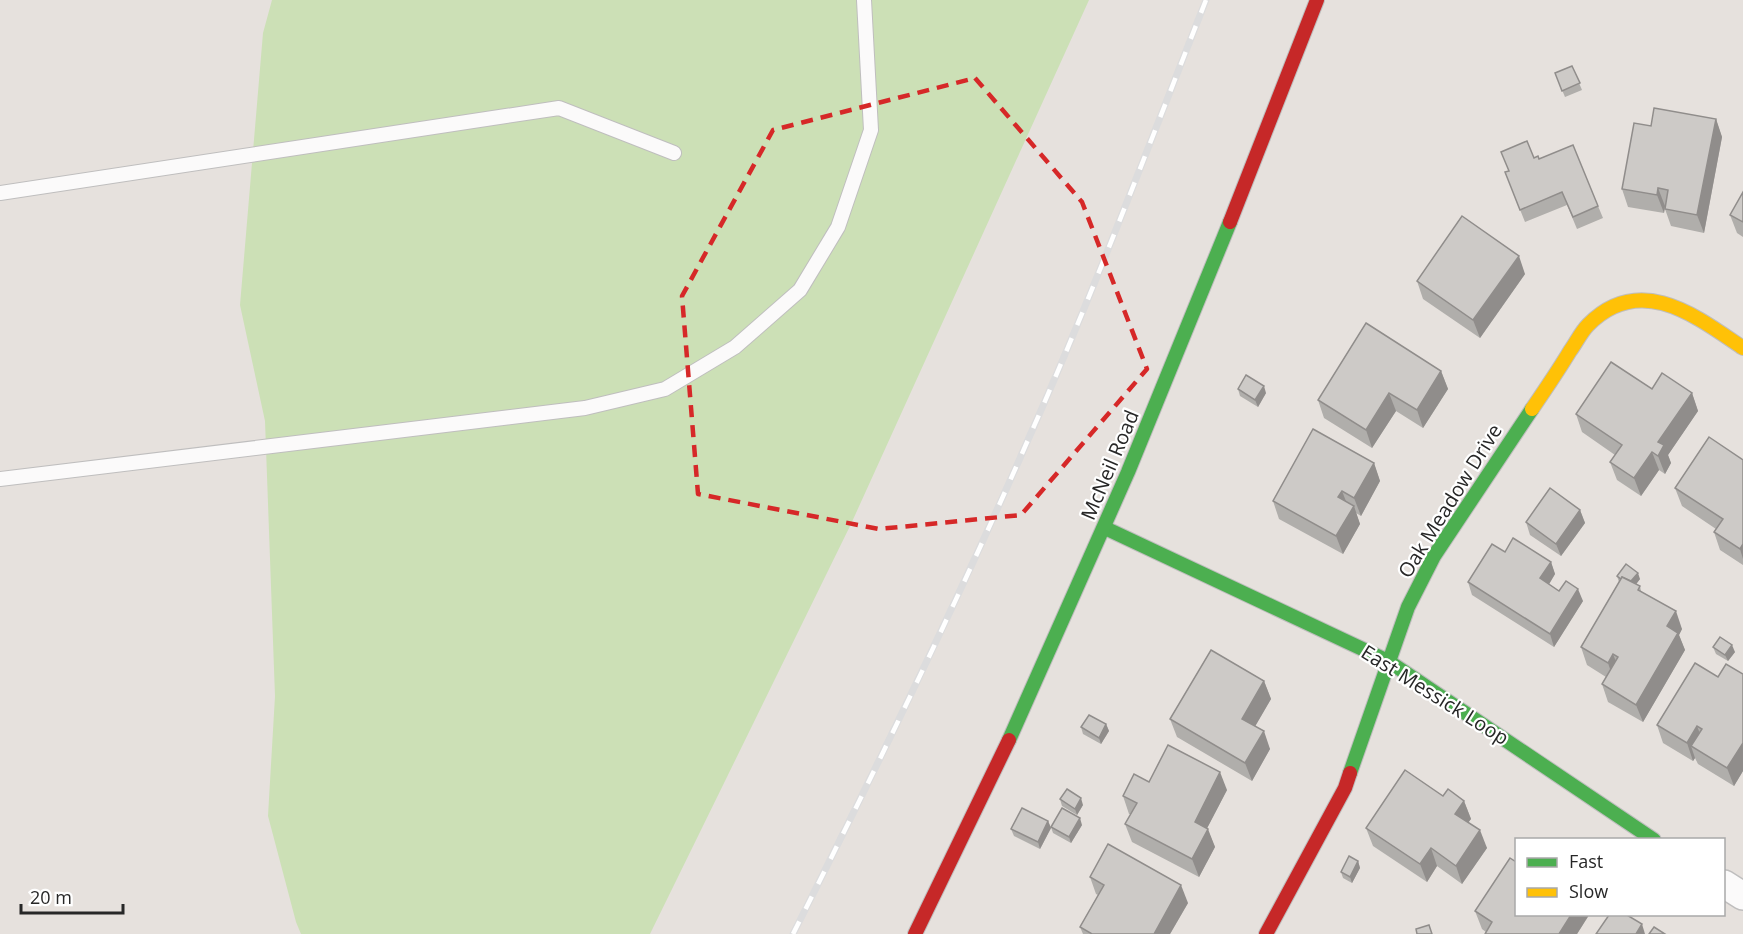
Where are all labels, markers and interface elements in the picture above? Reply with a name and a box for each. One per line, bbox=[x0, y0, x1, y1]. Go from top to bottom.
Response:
street label: McNeil Road bbox=[1074, 406, 1145, 524]
street label: Oak Meadow Drive bbox=[1391, 419, 1508, 583]
street label: East Messick Loop bbox=[1356, 638, 1514, 751]
legend bbox=[1515, 838, 1725, 916]
text: Fast bbox=[1569, 849, 1603, 873]
scale bar bbox=[21, 877, 123, 915]
text: Slow bbox=[1569, 879, 1608, 903]
text: 20 m bbox=[30, 885, 72, 909]

